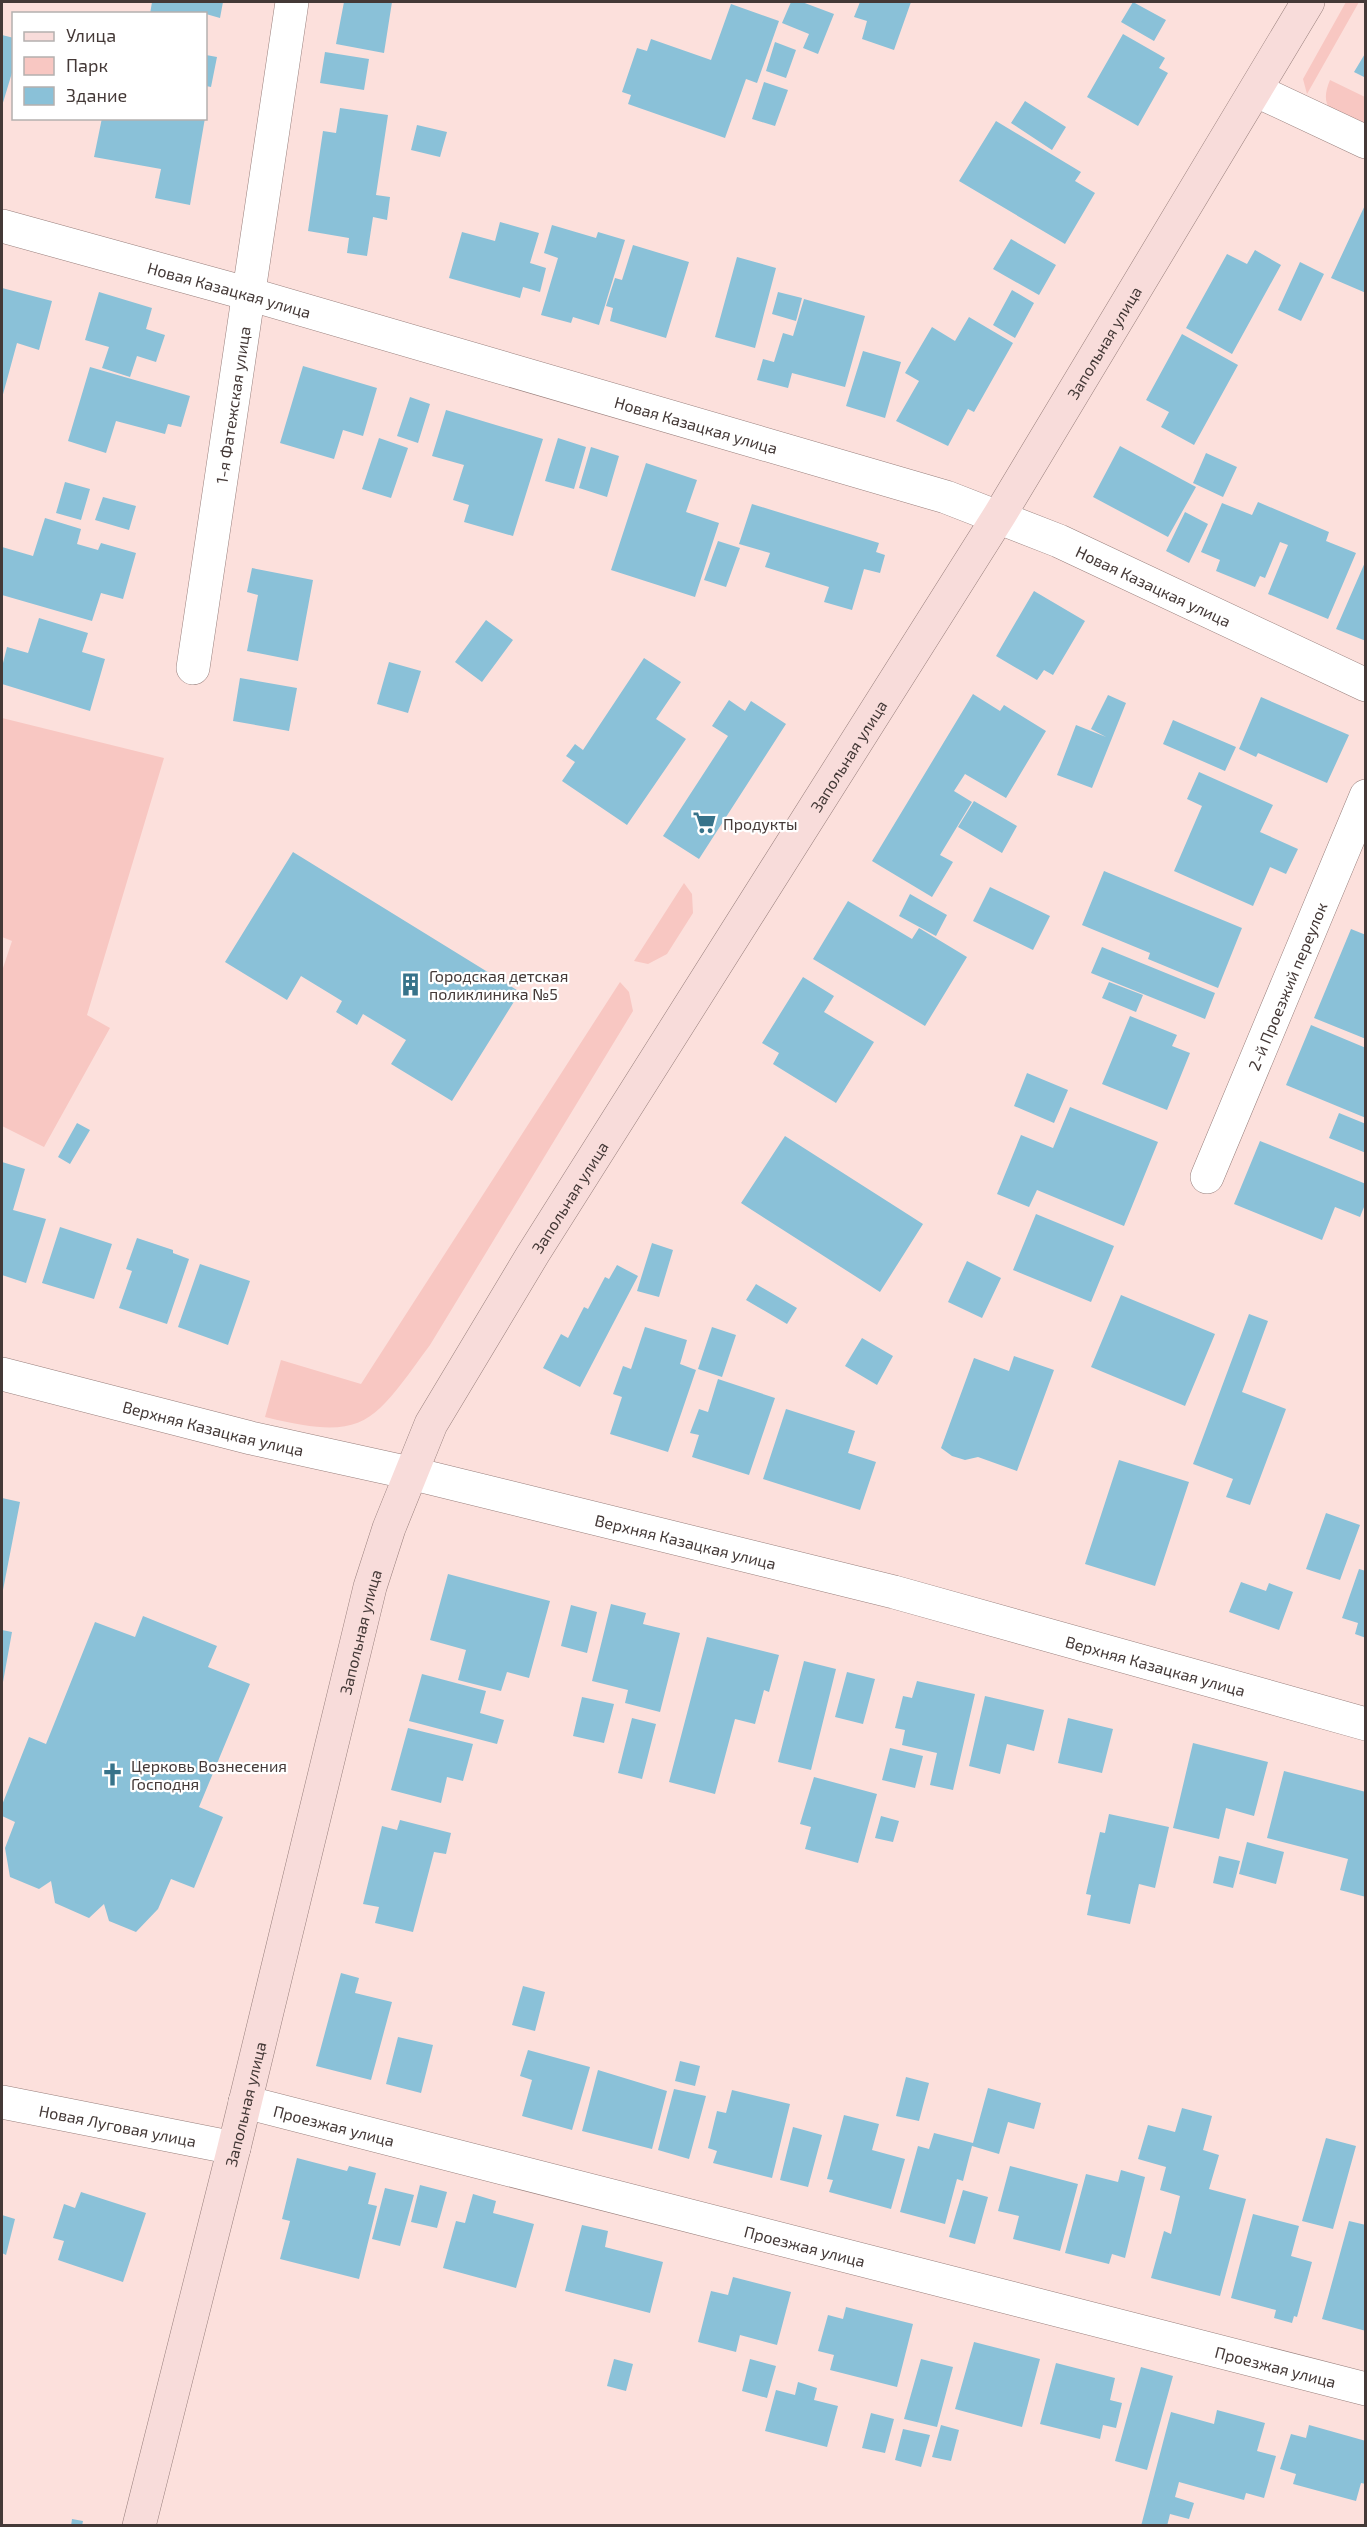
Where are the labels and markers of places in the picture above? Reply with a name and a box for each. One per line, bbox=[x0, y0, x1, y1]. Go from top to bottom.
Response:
supermarket icon: Продукты bbox=[692, 810, 718, 836]
place label: Продукты bbox=[723, 814, 798, 834]
place label: Городская детская поликлиника №5 bbox=[429, 966, 568, 1003]
building icon: Городская детская поликлиника №5 bbox=[398, 971, 424, 997]
place label: Церковь Вознесения Господня bbox=[131, 1756, 287, 1793]
church icon: Церковь Вознесения Господня bbox=[100, 1761, 126, 1787]

